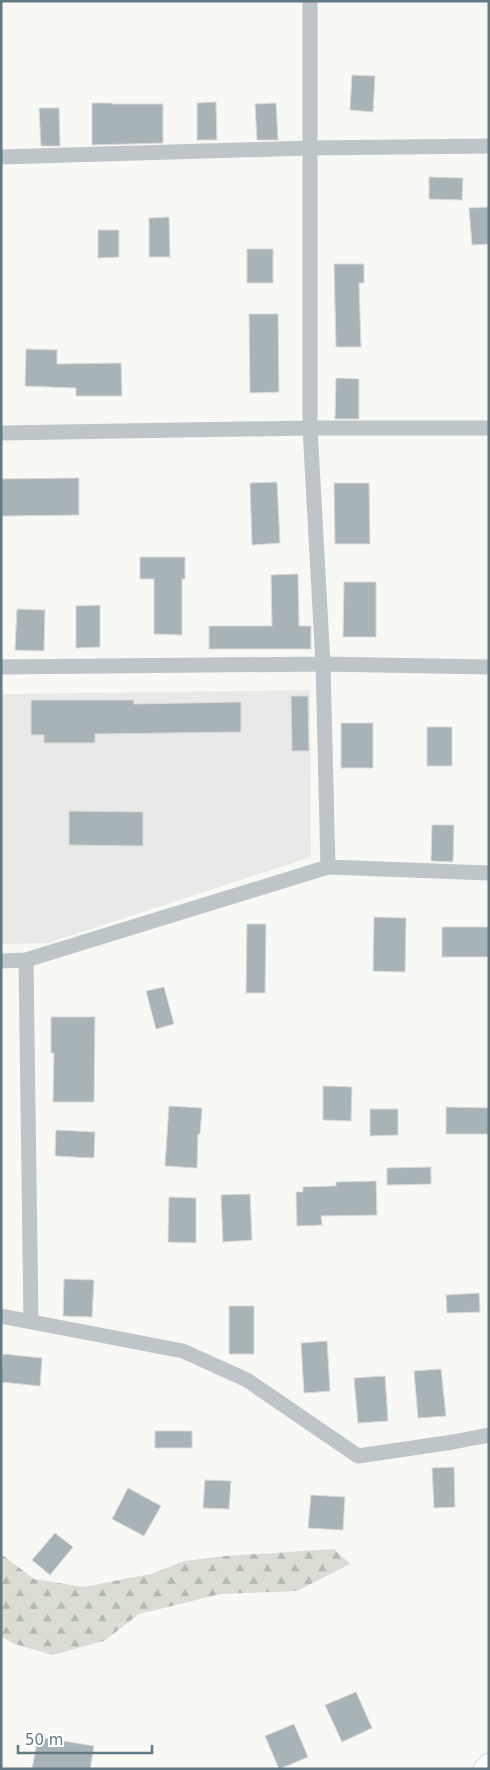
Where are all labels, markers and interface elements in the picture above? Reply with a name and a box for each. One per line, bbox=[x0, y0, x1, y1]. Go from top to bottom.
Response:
scale bar bbox=[18, 1722, 151, 1754]
text: 50 m bbox=[25, 1731, 63, 1749]

